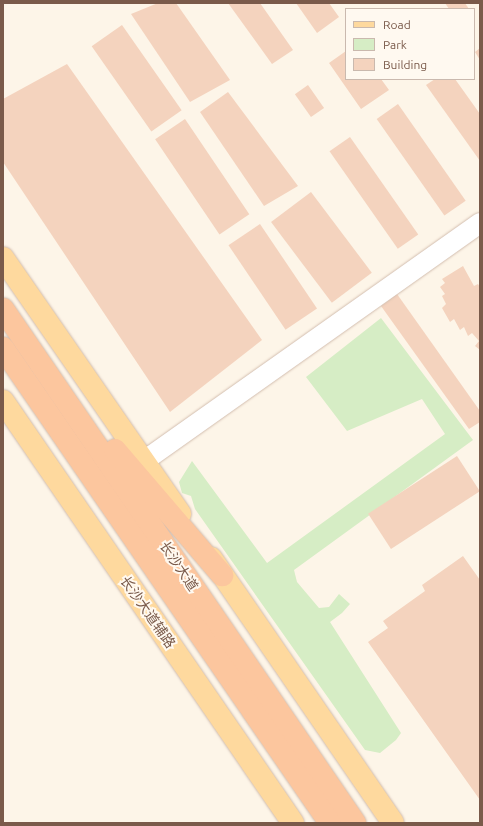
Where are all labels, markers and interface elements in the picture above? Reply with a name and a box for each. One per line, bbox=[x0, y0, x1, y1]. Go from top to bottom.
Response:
legend bbox=[345, 8, 475, 80]
text: Road bbox=[383, 18, 411, 31]
text: Park bbox=[383, 38, 407, 51]
text: Building bbox=[383, 58, 427, 71]
street label: 长沙大道 bbox=[156, 538, 202, 594]
street label: 长沙大道辅路 bbox=[117, 573, 179, 651]

